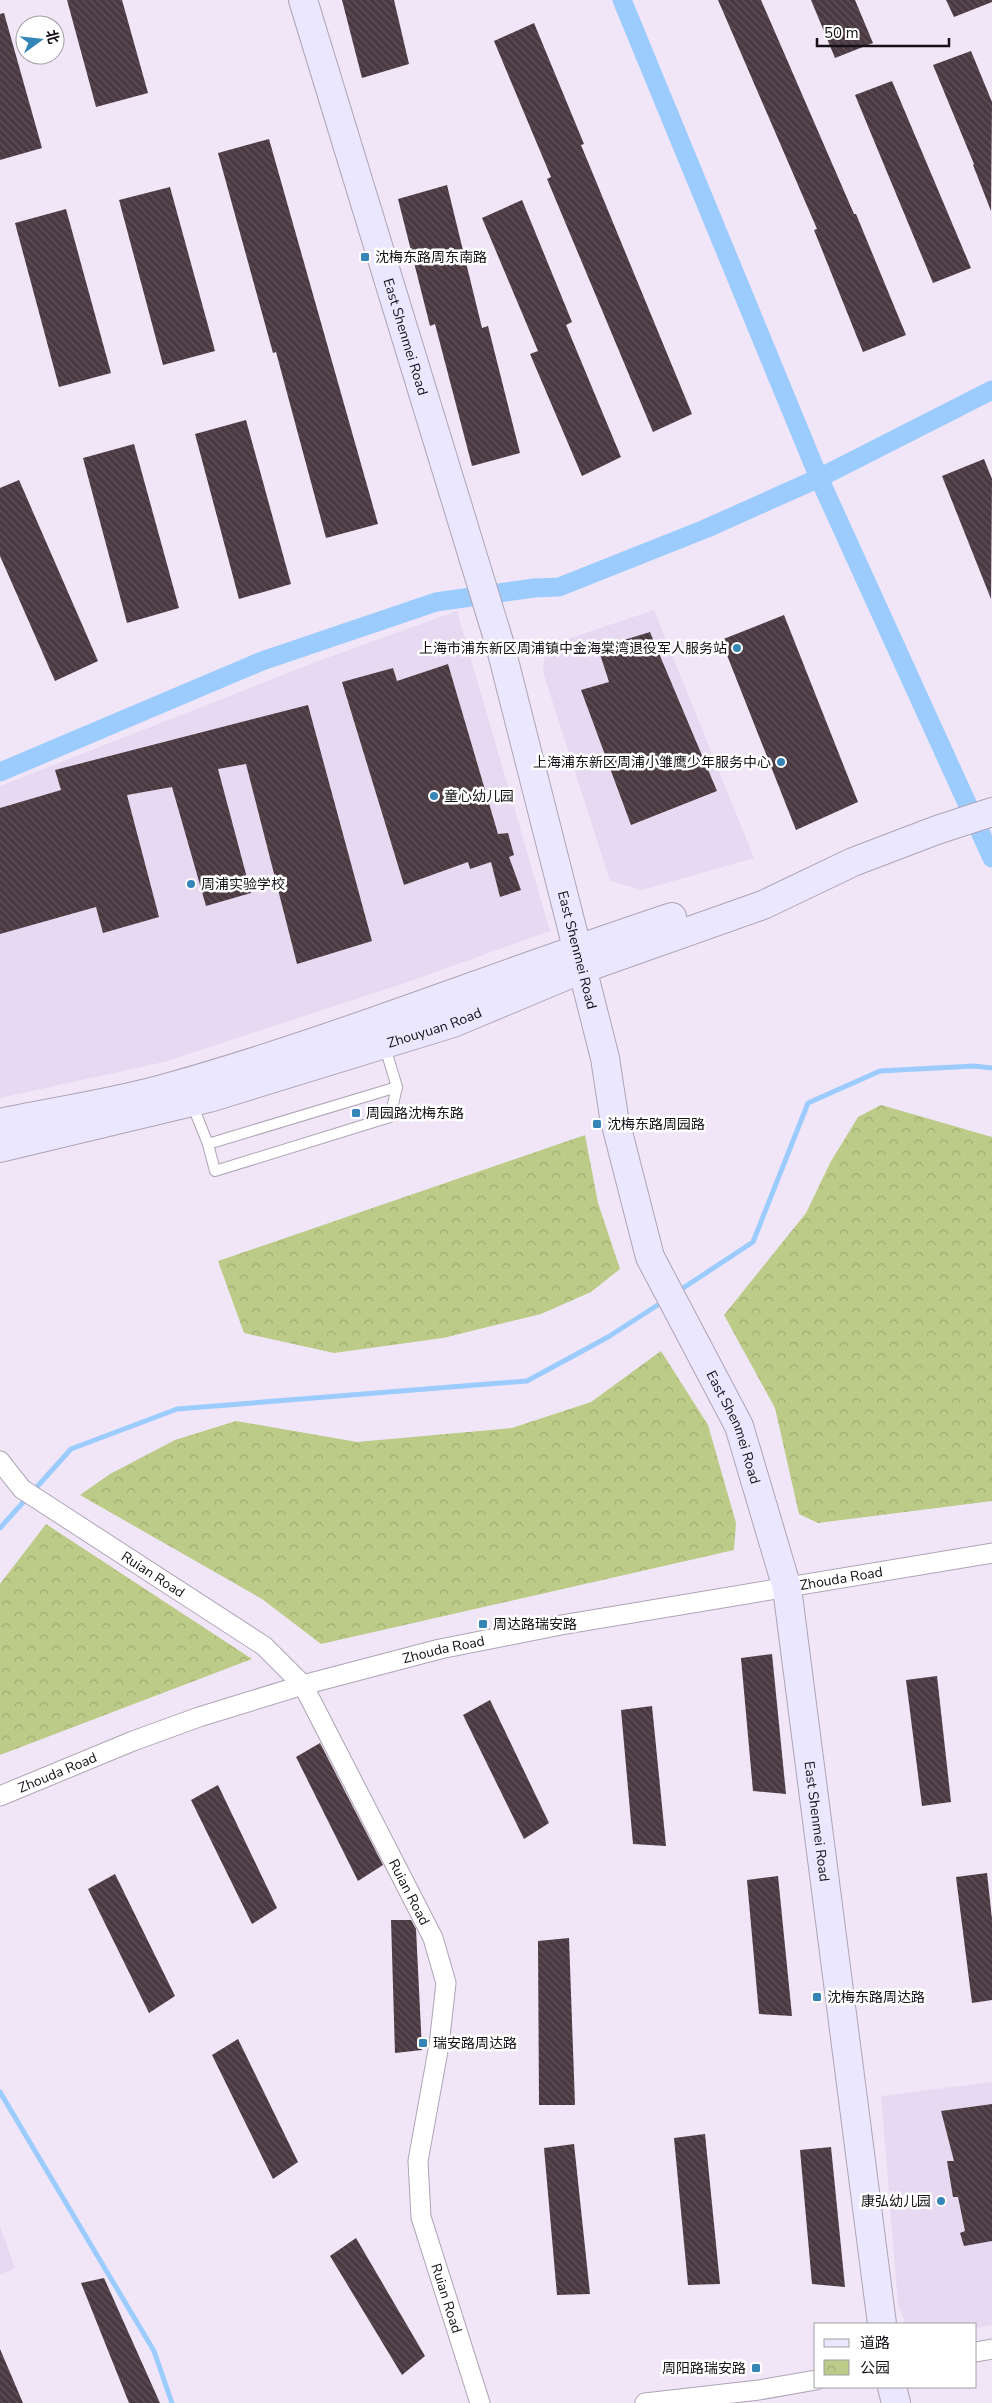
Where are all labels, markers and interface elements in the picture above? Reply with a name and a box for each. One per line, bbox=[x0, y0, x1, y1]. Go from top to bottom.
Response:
north arrow bbox=[15, 15, 65, 65]
scale bar bbox=[817, 15, 950, 47]
text: 50 m bbox=[824, 23, 859, 43]
text: 北 bbox=[41, 28, 63, 46]
place label: 沈梅东路周东南路 bbox=[375, 248, 487, 267]
marker: 沈梅东路周东南路 bbox=[359, 251, 371, 263]
street label: East Shenmei Road bbox=[379, 276, 432, 398]
place label: 上海市浦东新区周浦镇中金海棠湾退役军人服务站 bbox=[419, 639, 727, 658]
marker: 上海市浦东新区周浦镇中金海棠湾退役军人服务站 bbox=[731, 642, 743, 654]
place label: 上海浦东新区周浦小雏鹰少年服务中心 bbox=[533, 753, 771, 772]
marker: 上海浦东新区周浦小雏鹰少年服务中心 bbox=[775, 756, 787, 768]
place label: 童心幼儿园 bbox=[444, 787, 514, 806]
marker: 童心幼儿园 bbox=[428, 790, 440, 802]
place label: 周浦实验学校 bbox=[201, 875, 285, 894]
marker: 周浦实验学校 bbox=[185, 878, 197, 890]
street label: East Shenmei Road bbox=[553, 889, 601, 1011]
street label: Zhouyuan Road bbox=[385, 1003, 485, 1053]
place label: 周园路沈梅东路 bbox=[366, 1104, 464, 1123]
marker: 周园路沈梅东路 bbox=[350, 1107, 362, 1119]
place label: 沈梅东路周园路 bbox=[607, 1115, 705, 1134]
marker: 沈梅东路周园路 bbox=[591, 1118, 603, 1130]
street label: East Shenmei Road bbox=[701, 1367, 765, 1486]
street label: Ruian Road bbox=[118, 1547, 188, 1602]
street label: Zhouda Road bbox=[798, 1562, 884, 1595]
place label: 周达路瑞安路 bbox=[493, 1615, 577, 1634]
marker: 周达路瑞安路 bbox=[477, 1618, 489, 1630]
street label: Zhouda Road bbox=[401, 1631, 486, 1668]
street label: Zhouda Road bbox=[15, 1748, 100, 1798]
street label: East Shenmei Road bbox=[799, 1760, 834, 1883]
street label: Ruian Road bbox=[384, 1856, 434, 1929]
place label: 沈梅东路周达路 bbox=[827, 1988, 925, 2007]
marker: 沈梅东路周达路 bbox=[811, 1991, 823, 2003]
place label: 瑞安路周达路 bbox=[433, 2034, 517, 2053]
marker: 瑞安路周达路 bbox=[417, 2037, 429, 2049]
place label: 康弘幼儿园 bbox=[861, 2192, 931, 2211]
marker: 康弘幼儿园 bbox=[935, 2195, 947, 2207]
street label: Ruian Road bbox=[426, 2261, 466, 2336]
legend bbox=[814, 2323, 977, 2388]
text: 道路 bbox=[860, 2333, 890, 2353]
text: 公园 bbox=[860, 2358, 890, 2378]
place label: 周阳路瑞安路 bbox=[662, 2359, 746, 2378]
marker: 周阳路瑞安路 bbox=[750, 2362, 762, 2374]

